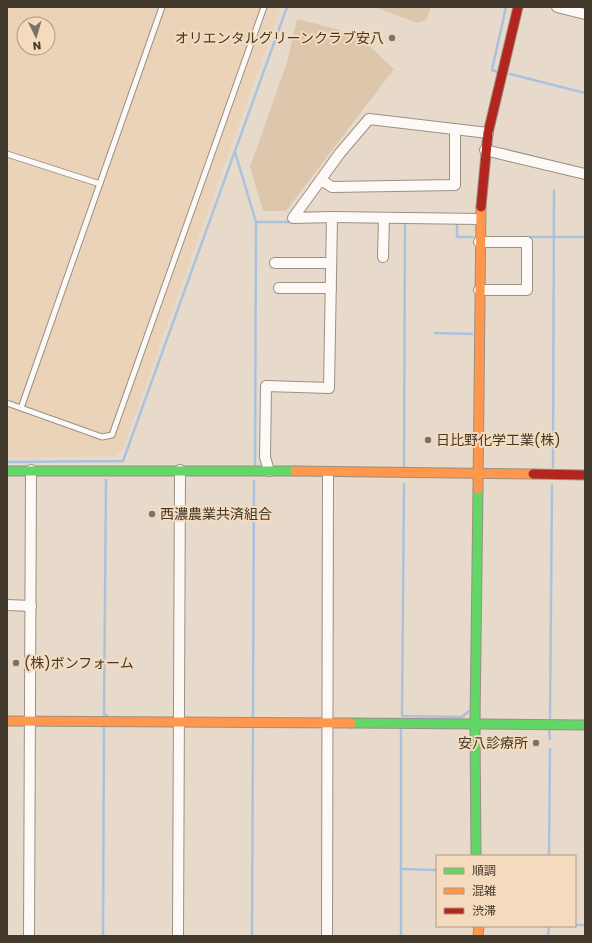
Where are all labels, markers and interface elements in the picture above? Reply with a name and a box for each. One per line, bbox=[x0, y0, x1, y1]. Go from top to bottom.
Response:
north arrow bbox=[16, 16, 56, 56]
place label: オリエンタルグリーンクラブ安八 bbox=[175, 28, 384, 48]
marker: オリエンタルグリーンクラブ安八 bbox=[387, 33, 397, 43]
text: N bbox=[32, 38, 42, 54]
place label: 日比野化学工業(株) bbox=[436, 430, 561, 450]
marker: 日比野化学工業(株) bbox=[423, 435, 433, 445]
place label: 西濃農業共済組合 bbox=[160, 504, 272, 524]
marker: 西濃農業共済組合 bbox=[147, 509, 157, 519]
place label: (株)ボンフォーム bbox=[24, 653, 134, 673]
marker: (株)ボンフォーム bbox=[11, 658, 21, 668]
place label: 安八診療所 bbox=[458, 733, 528, 753]
marker: 安八診療所 bbox=[531, 738, 541, 748]
legend bbox=[436, 855, 576, 927]
text: 順調 bbox=[472, 862, 496, 879]
text: 混雑 bbox=[472, 882, 496, 899]
text: 渋滞 bbox=[472, 902, 496, 919]

